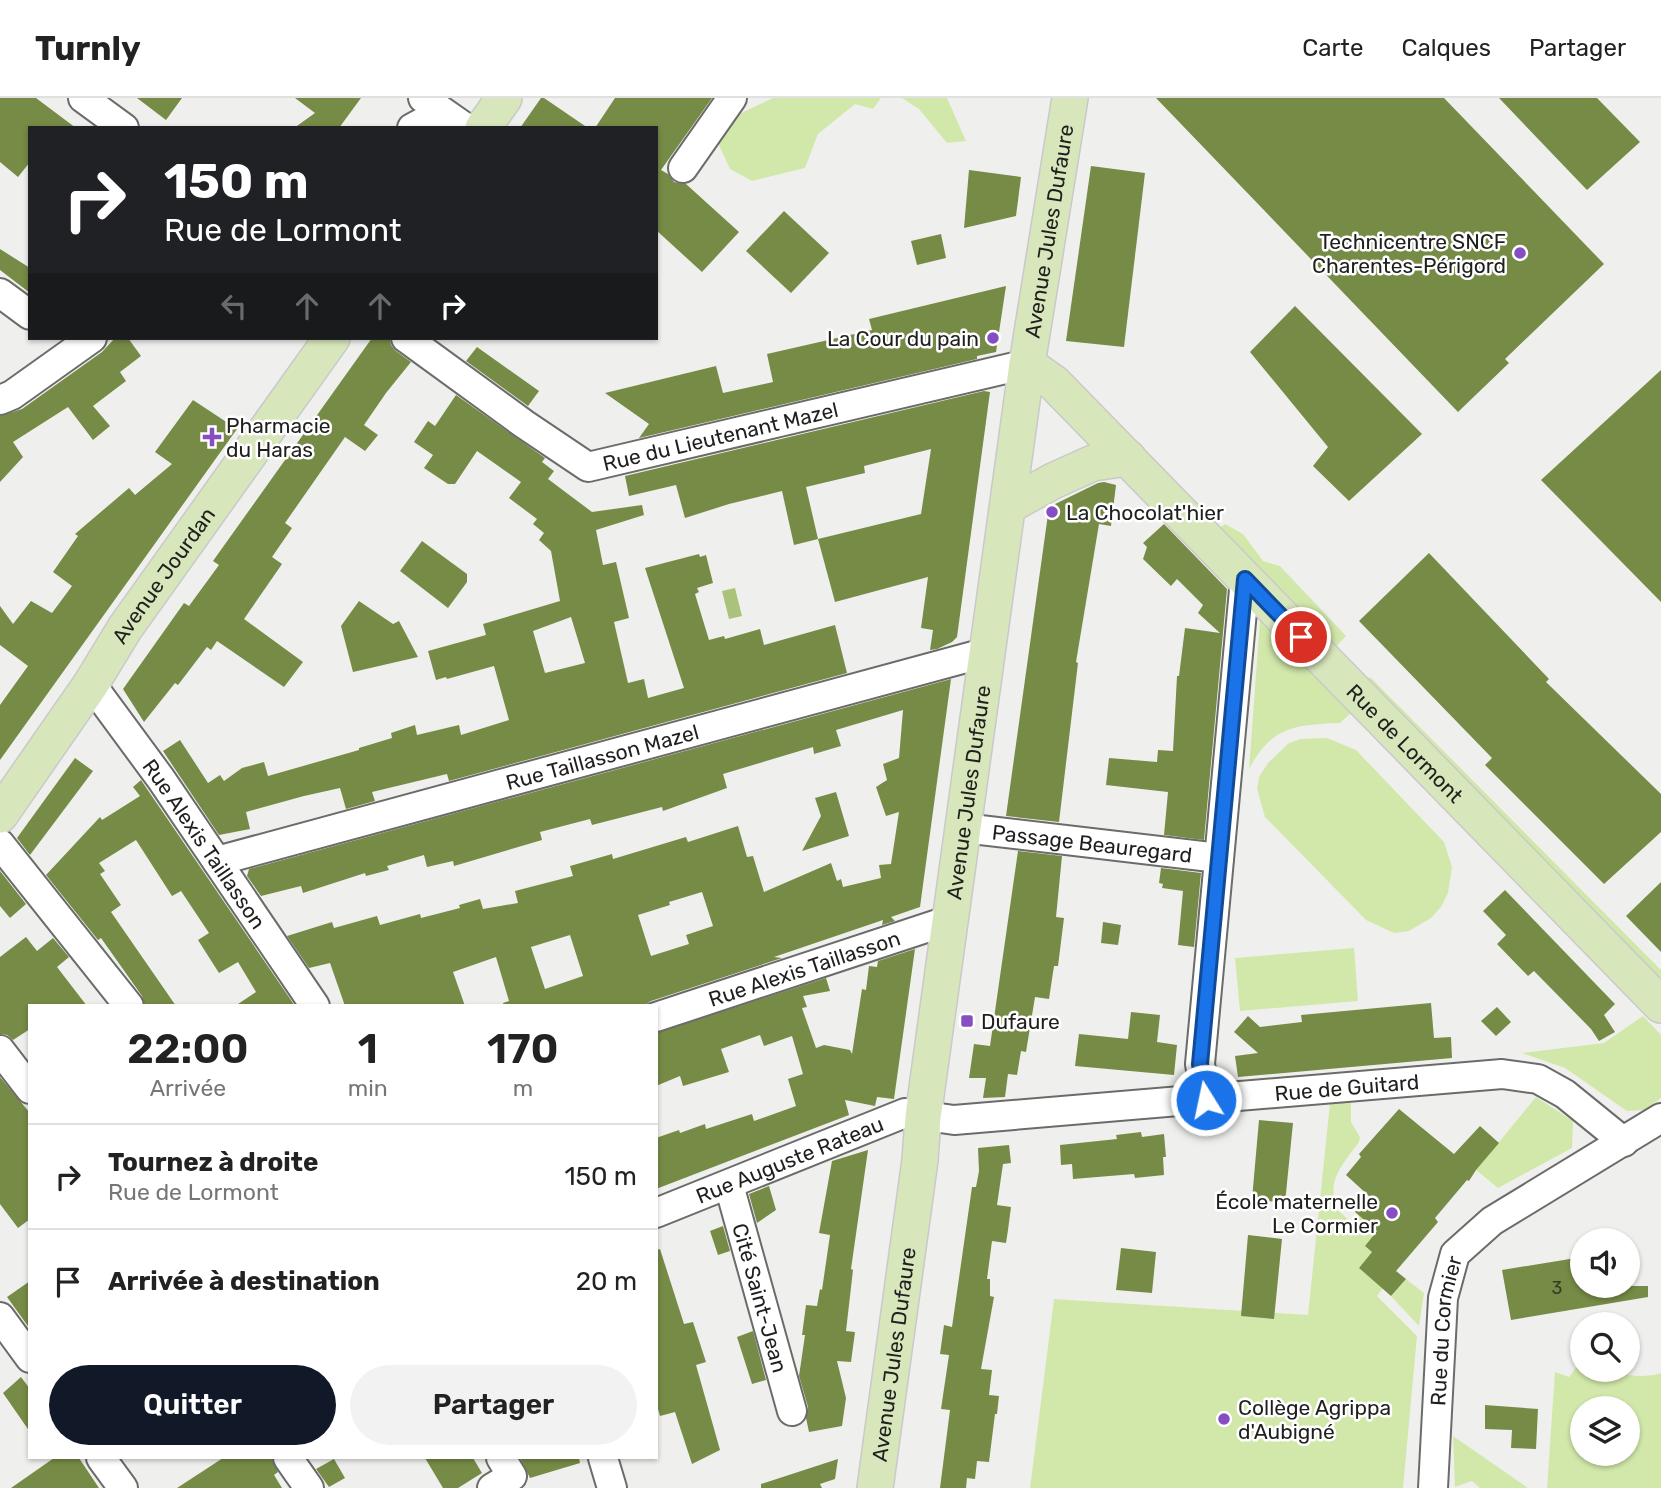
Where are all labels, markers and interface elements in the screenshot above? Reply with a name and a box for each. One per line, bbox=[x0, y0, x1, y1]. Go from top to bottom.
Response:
text: Turnly bbox=[35, 29, 141, 68]
text: Carte bbox=[1302, 34, 1363, 62]
text: Calques bbox=[1401, 34, 1491, 62]
text: Partager bbox=[1529, 34, 1626, 62]
street label: Avenue Jules Dufaure bbox=[1019, 122, 1078, 340]
text: 150 m bbox=[164, 152, 309, 210]
icon: right bbox=[49, 154, 140, 245]
text: Rue de Lormont bbox=[164, 211, 401, 249]
place label: Technicentre SNCF Charentes-Périgord bbox=[1312, 229, 1506, 278]
marker: Technicentre SNCF Charentes-Périgord bbox=[1512, 245, 1528, 261]
icon: left bbox=[215, 287, 253, 325]
icon: ahead bbox=[288, 287, 326, 325]
icon: ahead bbox=[361, 287, 399, 325]
icon: right bbox=[434, 287, 472, 325]
place label: La Cour du pain bbox=[827, 326, 979, 351]
marker: La Cour du pain bbox=[985, 330, 1001, 346]
street label: Rue du Lieutenant Mazel bbox=[600, 396, 840, 476]
place label: Pharmacie du Haras bbox=[226, 413, 331, 462]
marker: Pharmacie du Haras bbox=[204, 429, 220, 445]
place label: La Chocolat'hier bbox=[1066, 500, 1224, 525]
street label: Avenue Jourdan bbox=[106, 502, 220, 648]
marker: La Chocolat'hier bbox=[1044, 504, 1060, 520]
pin bbox=[1271, 607, 1331, 667]
icon: arrive bbox=[1282, 618, 1320, 656]
street label: Rue de Lormont bbox=[1342, 678, 1469, 808]
street label: Avenue Jules Dufaure bbox=[941, 683, 995, 901]
street label: Rue Taillasson Mazel bbox=[503, 719, 701, 795]
street label: Rue Alexis Taillasson bbox=[138, 754, 271, 933]
street label: Passage Beauregard bbox=[991, 819, 1194, 867]
street label: Rue Alexis Taillasson bbox=[705, 925, 903, 1011]
place label: Dufaure bbox=[981, 1009, 1060, 1034]
marker: Dufaure bbox=[959, 1013, 975, 1029]
text: 22:00 bbox=[127, 1024, 249, 1074]
text: 1 bbox=[358, 1024, 378, 1074]
text: 170 bbox=[487, 1024, 559, 1074]
position arrow bbox=[1169, 1063, 1243, 1137]
street label: Rue de Guitard bbox=[1274, 1069, 1420, 1106]
text: Arrivée bbox=[150, 1074, 226, 1102]
text: min bbox=[348, 1074, 388, 1102]
text: m bbox=[513, 1074, 533, 1102]
street label: Rue Auguste Rateau bbox=[692, 1110, 887, 1208]
text: Tournez à droite bbox=[108, 1147, 318, 1178]
icon: right bbox=[49, 1158, 87, 1196]
text: 150 m bbox=[564, 1161, 637, 1192]
text: Rue de Lormont bbox=[108, 1178, 279, 1206]
place label: École maternelle Le Cormier bbox=[1215, 1189, 1378, 1238]
marker: École maternelle Le Cormier bbox=[1384, 1205, 1400, 1221]
street label: Cité Saint-Jean bbox=[728, 1220, 793, 1375]
map controls bbox=[1570, 1228, 1640, 1466]
button: sound bbox=[1570, 1228, 1640, 1298]
street label: Avenue Jules Dufaure bbox=[866, 1245, 920, 1463]
street label: Rue du Cormier bbox=[1425, 1253, 1466, 1406]
icon: arrive bbox=[49, 1263, 87, 1301]
text: Arrivée à destination bbox=[108, 1266, 380, 1297]
text: 20 m bbox=[576, 1266, 637, 1297]
house number: 3 bbox=[1552, 1277, 1562, 1299]
button: search bbox=[1570, 1312, 1640, 1382]
button: Quitter bbox=[49, 1365, 336, 1445]
button: Partager bbox=[350, 1365, 637, 1445]
place label: Collège Agrippa d'Aubigné bbox=[1238, 1395, 1391, 1444]
button: layers bbox=[1570, 1396, 1640, 1466]
marker: Collège Agrippa d'Aubigné bbox=[1216, 1411, 1232, 1427]

